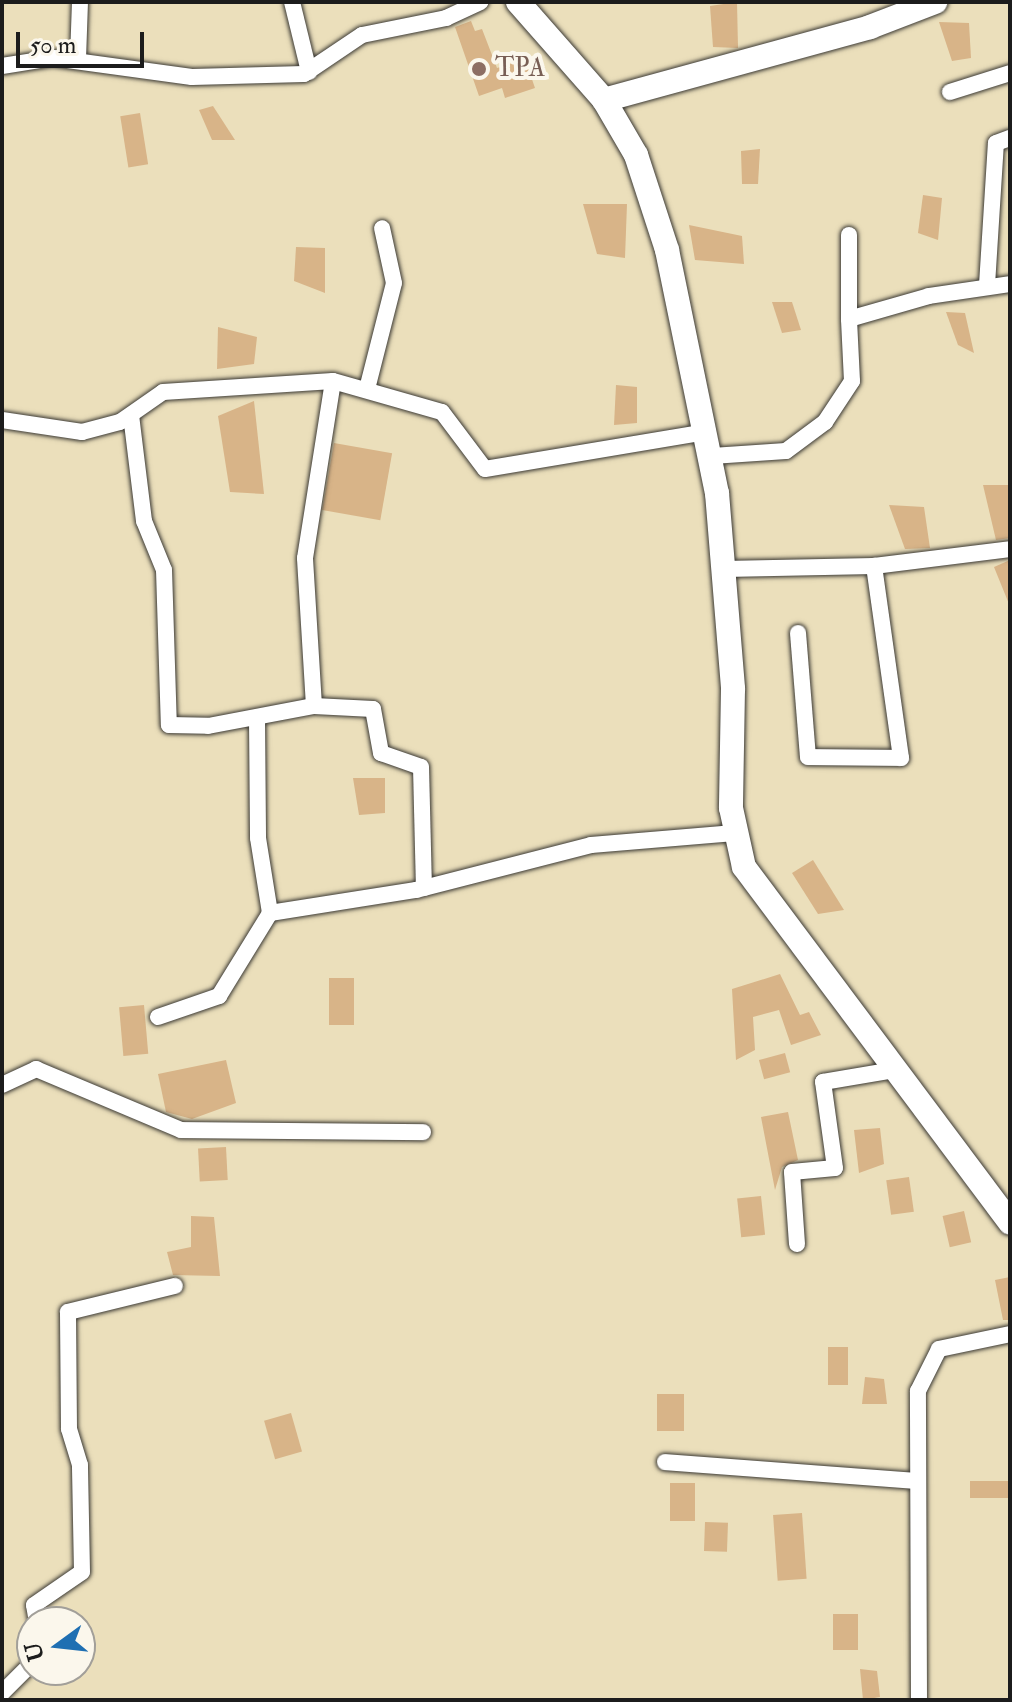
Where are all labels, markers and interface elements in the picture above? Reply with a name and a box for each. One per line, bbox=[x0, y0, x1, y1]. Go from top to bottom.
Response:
scale bar bbox=[20, 16, 148, 66]
text: 50 m bbox=[30, 30, 76, 61]
place label: TPA bbox=[495, 53, 545, 85]
marker: TPA bbox=[470, 60, 488, 78]
north arrow bbox=[16, 1606, 96, 1686]
text: U bbox=[19, 1639, 51, 1664]

